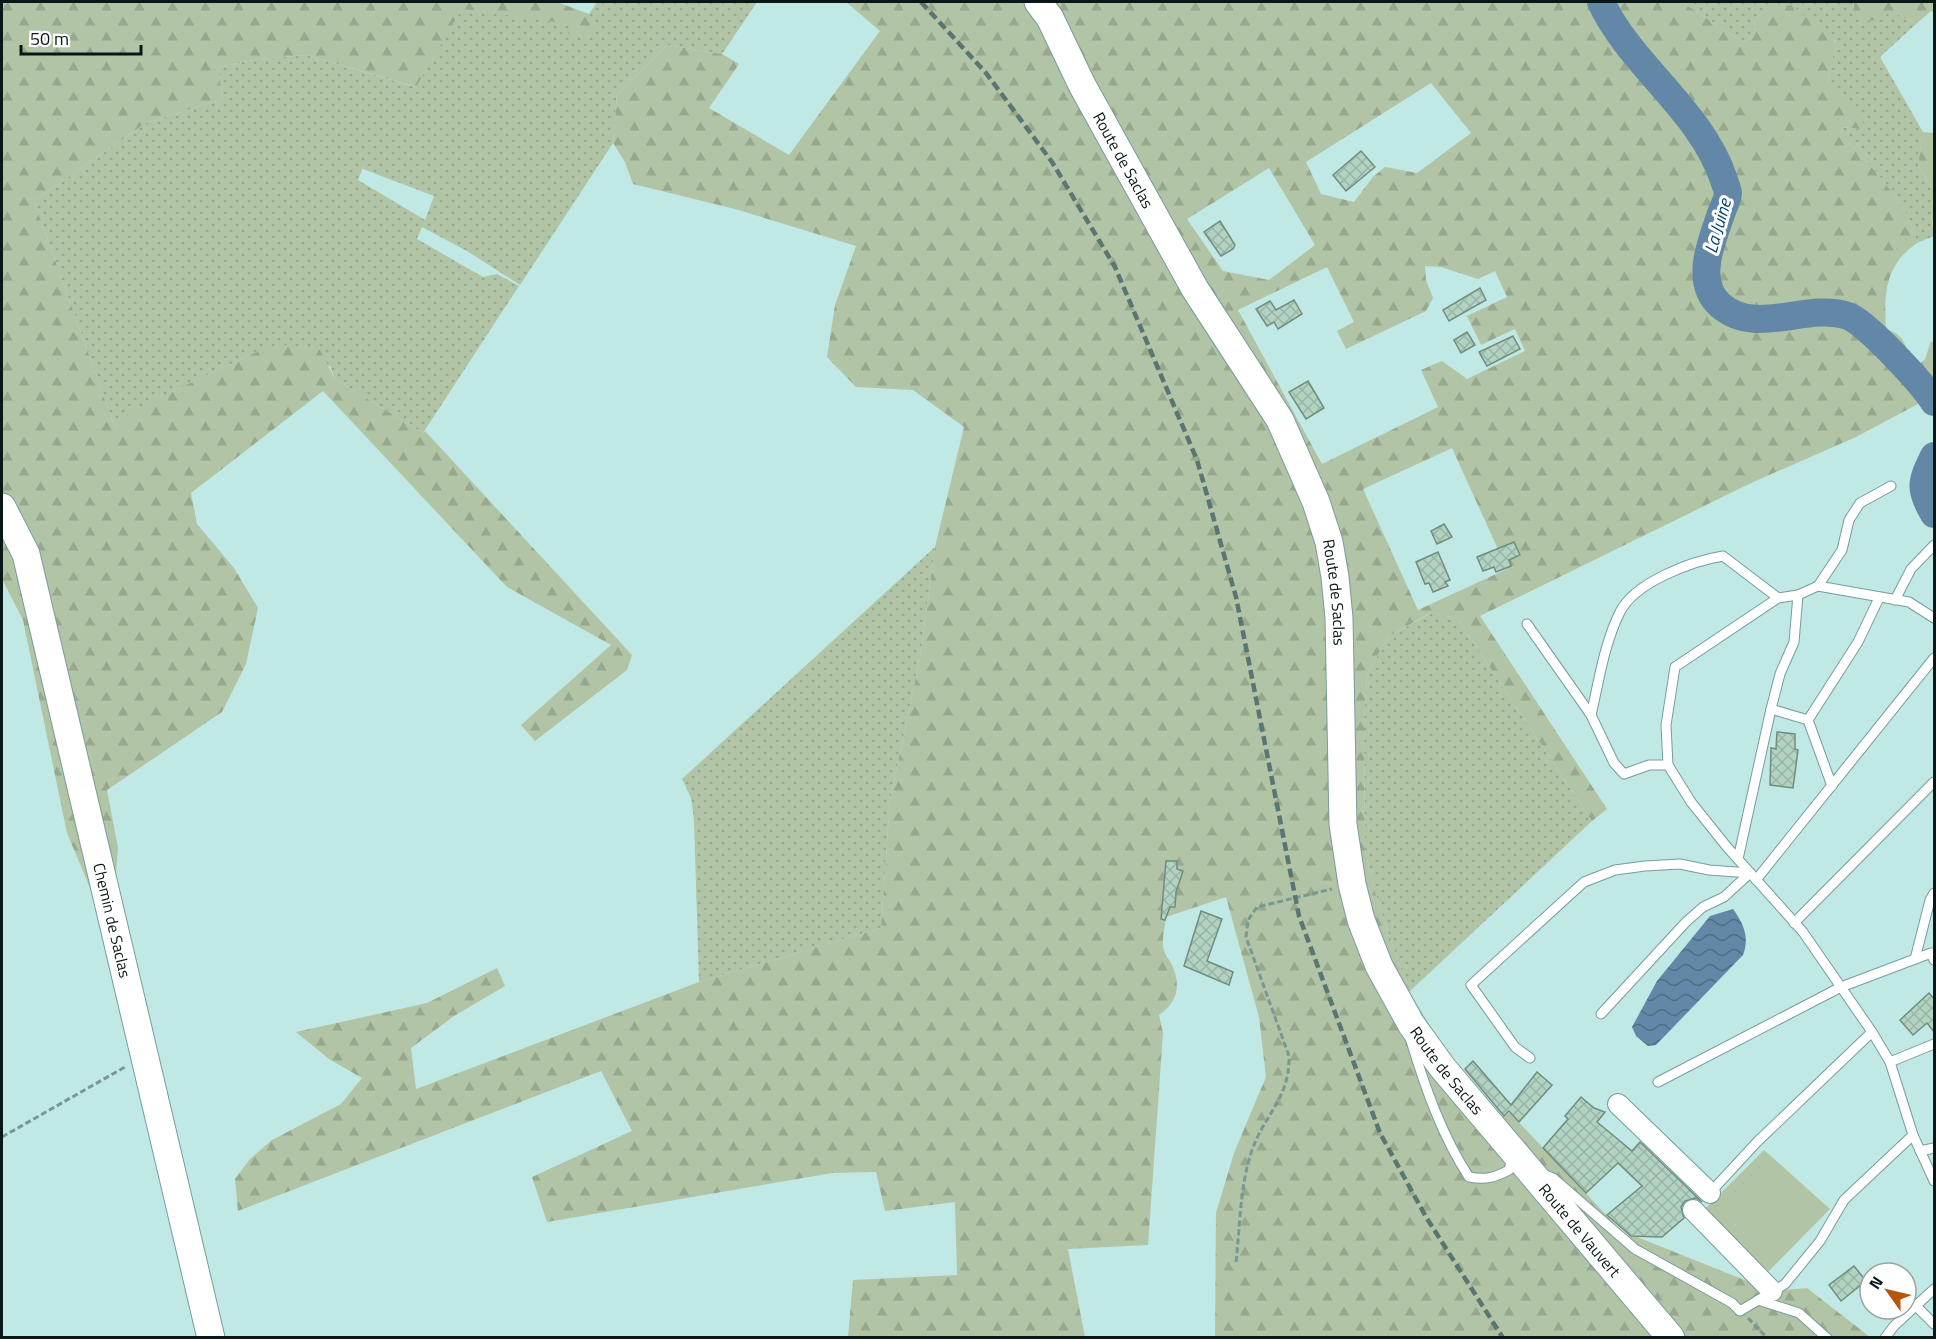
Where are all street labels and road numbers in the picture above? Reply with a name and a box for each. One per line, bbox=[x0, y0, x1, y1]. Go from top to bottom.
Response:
street label: Route de Saclas bbox=[1087, 107, 1160, 213]
street label: Route de Saclas bbox=[1317, 537, 1352, 646]
street label: Chemin de Saclas bbox=[87, 860, 138, 980]
street label: Route de Saclas bbox=[1404, 1021, 1489, 1120]
street label: Route de Vauvert bbox=[1533, 1178, 1627, 1283]

